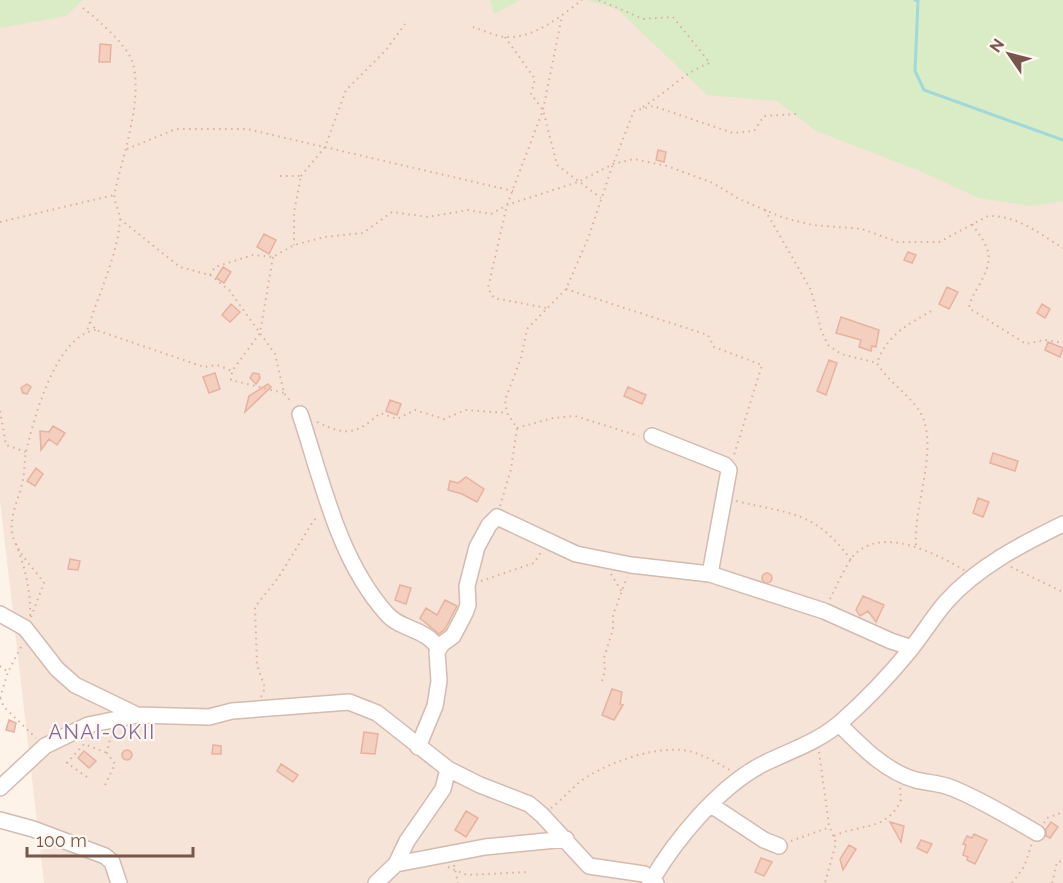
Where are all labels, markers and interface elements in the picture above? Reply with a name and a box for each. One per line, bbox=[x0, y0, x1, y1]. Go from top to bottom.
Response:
north arrow bbox=[979, 24, 1039, 84]
text: N bbox=[986, 35, 1008, 56]
district label: ANAI-OKII bbox=[48, 720, 156, 744]
scale bar bbox=[27, 820, 194, 858]
text: 100 m bbox=[36, 830, 87, 851]

